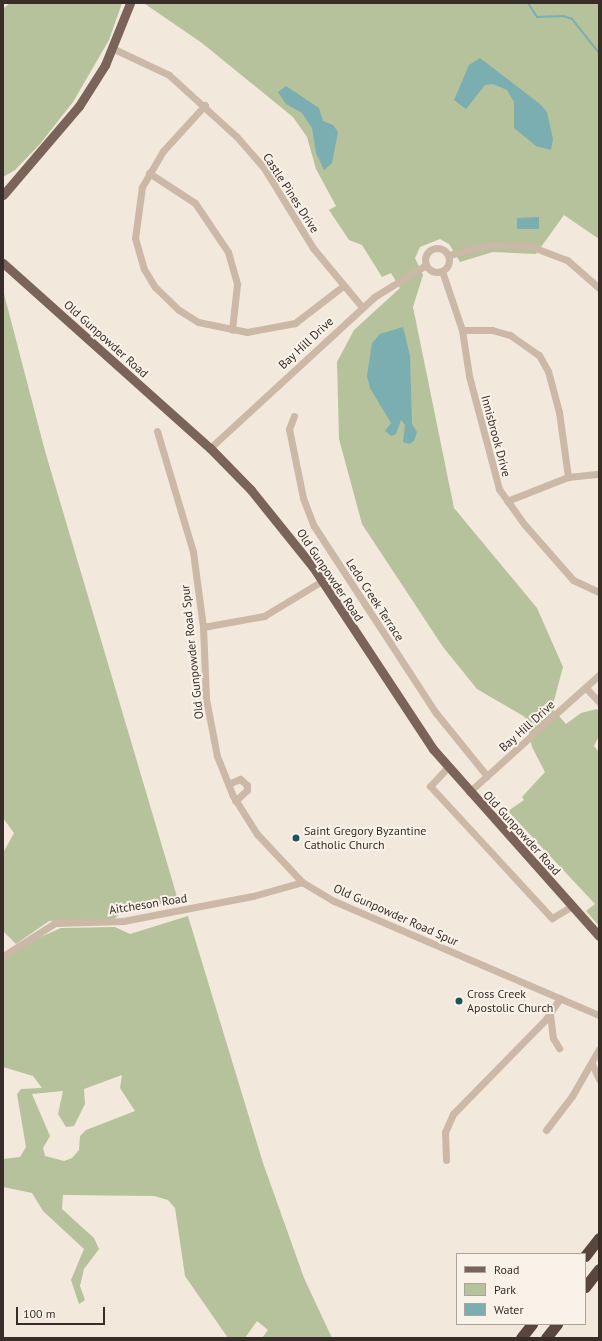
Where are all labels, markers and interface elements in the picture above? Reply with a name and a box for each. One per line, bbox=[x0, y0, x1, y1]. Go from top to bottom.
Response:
street label: Castle Pines Drive bbox=[260, 150, 322, 236]
street label: Old Gunpowder Road bbox=[61, 297, 151, 381]
street label: Bay Hill Drive bbox=[275, 314, 337, 372]
street label: Innisbrook Drive bbox=[478, 393, 514, 479]
street label: Old Gunpowder Road bbox=[294, 526, 366, 624]
street label: Ledo Creek Terrace bbox=[343, 556, 407, 644]
street label: Old Gunpowder Road Spur bbox=[178, 584, 206, 720]
street label: Bay Hill Drive bbox=[496, 697, 558, 755]
street label: Old Gunpowder Road bbox=[480, 788, 564, 878]
place label: Saint Gregory Byzantine Catholic Church bbox=[304, 824, 427, 852]
marker: Saint Gregory Byzantine Catholic Church bbox=[291, 833, 301, 843]
street label: Old Gunpowder Road Spur bbox=[331, 881, 461, 949]
street label: Aitcheson Road bbox=[108, 891, 188, 917]
place label: Cross Creek Apostolic Church bbox=[467, 987, 554, 1015]
marker: Cross Creek Apostolic Church bbox=[454, 996, 464, 1006]
legend bbox=[456, 1253, 586, 1325]
text: Road bbox=[494, 1262, 519, 1277]
text: Park bbox=[494, 1282, 516, 1297]
scale bar bbox=[18, 1299, 107, 1325]
text: Water bbox=[494, 1302, 524, 1317]
text: 100 m bbox=[23, 1306, 56, 1321]

